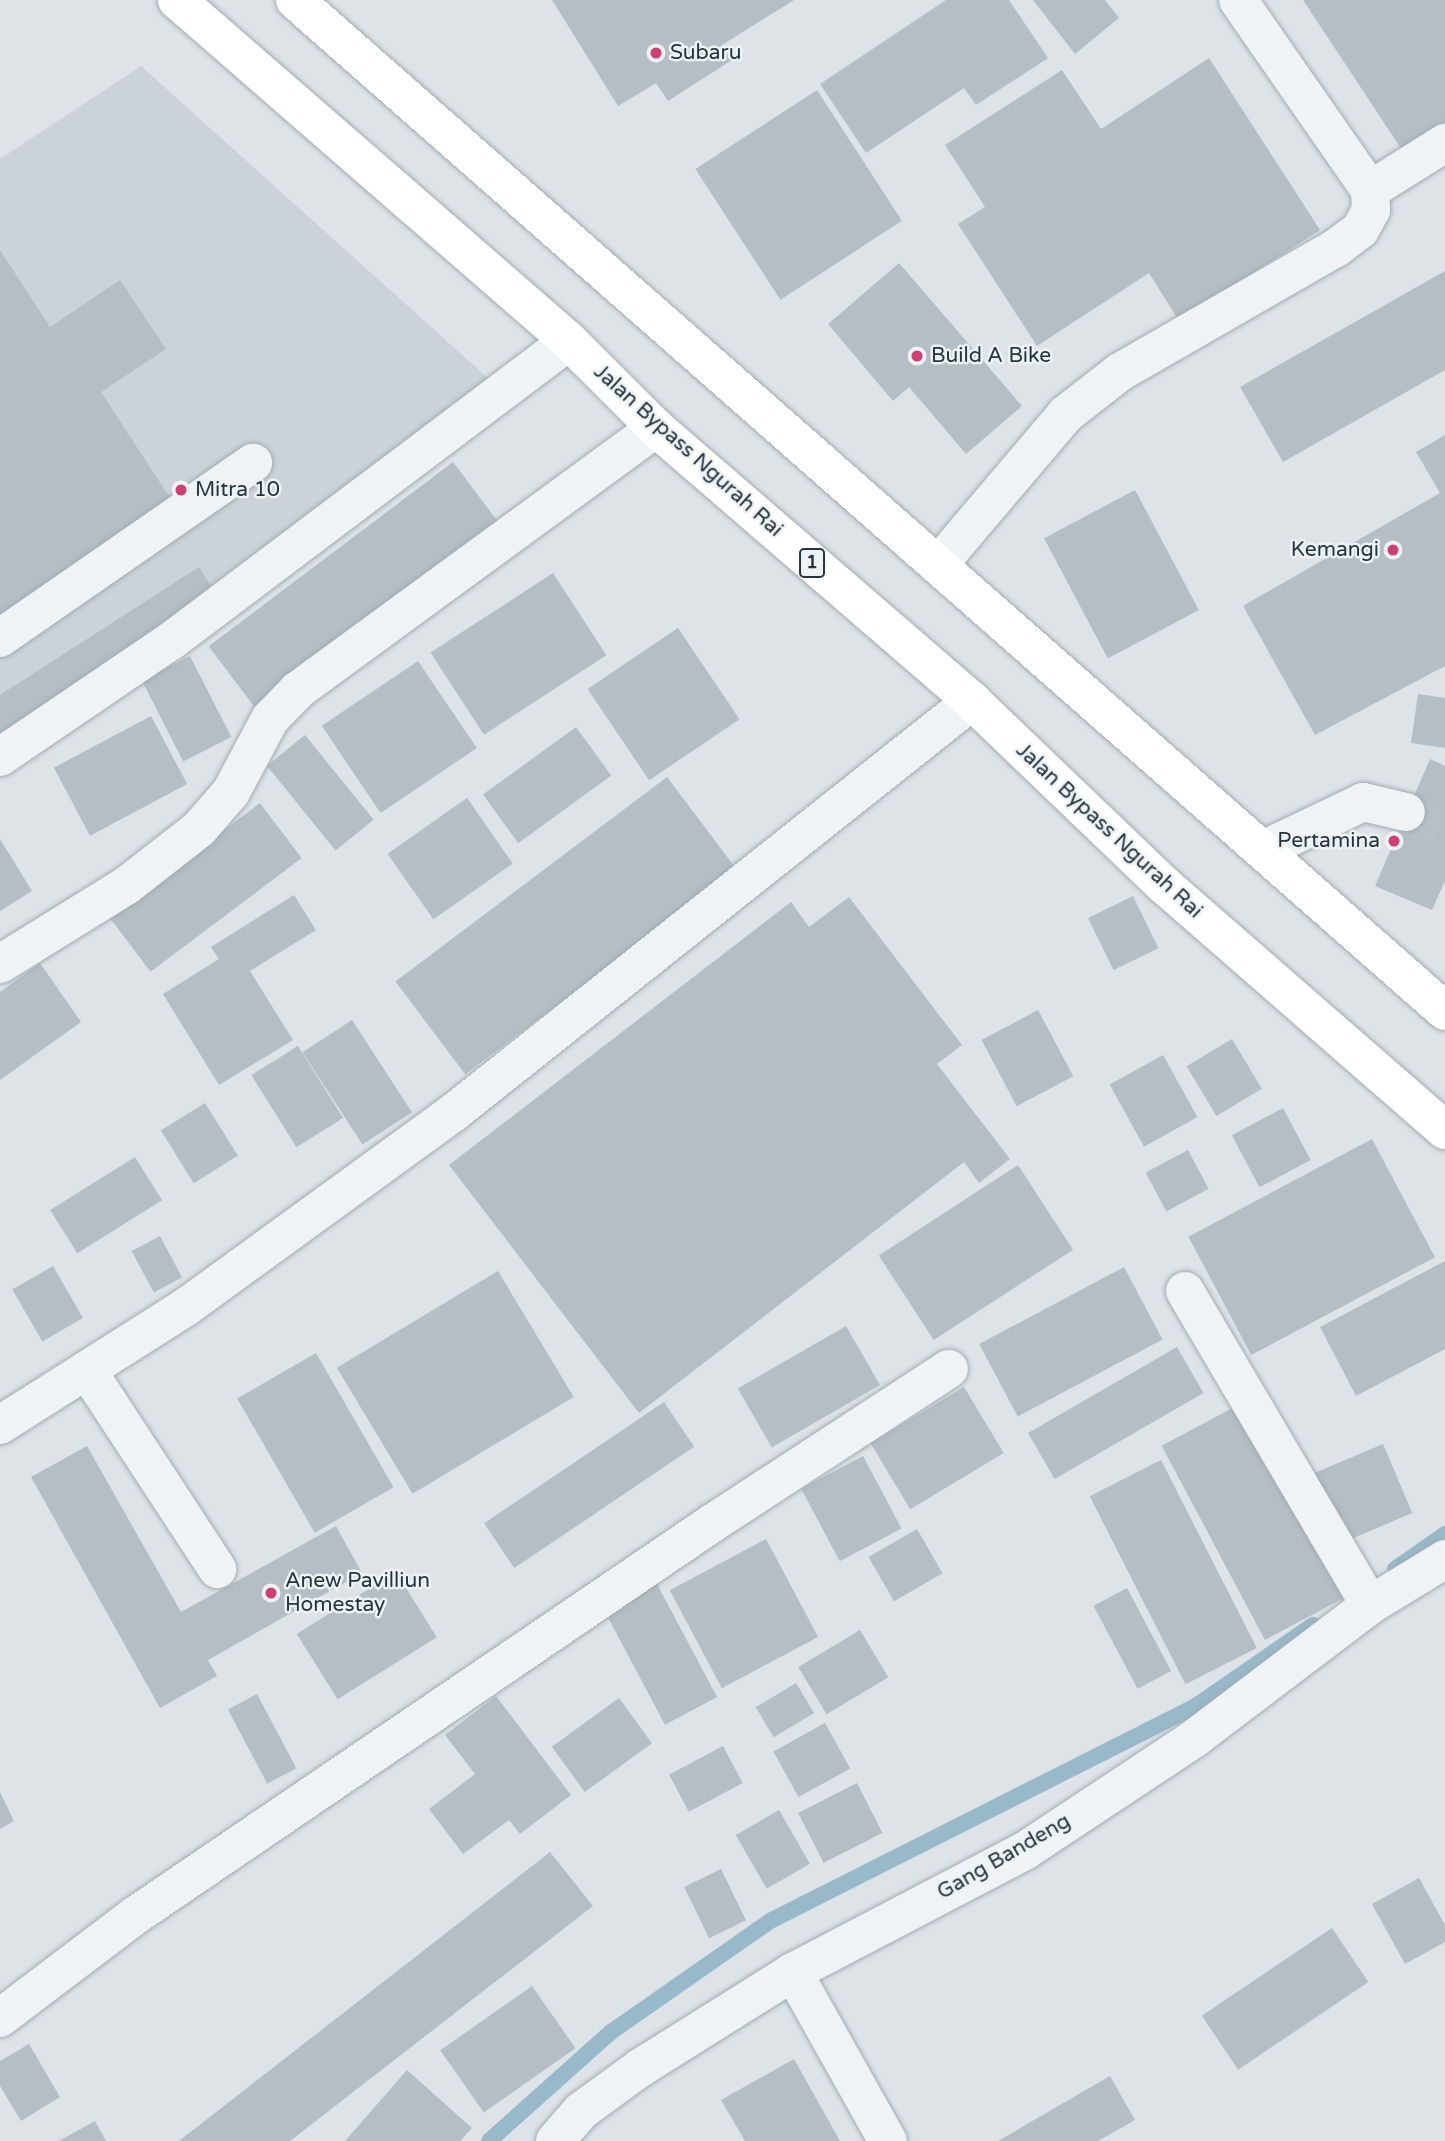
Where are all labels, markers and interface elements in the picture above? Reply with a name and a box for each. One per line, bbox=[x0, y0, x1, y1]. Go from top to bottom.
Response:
place label: Subaru bbox=[670, 40, 741, 66]
marker: Subaru bbox=[648, 45, 664, 61]
place label: Build A Bike bbox=[931, 343, 1051, 369]
marker: Build A Bike bbox=[909, 348, 925, 364]
street label: Jalan Bypass Ngurah Rai bbox=[588, 359, 788, 543]
place label: Mitra 10 bbox=[195, 477, 280, 503]
marker: Mitra 10 bbox=[173, 482, 189, 498]
place label: Kemangi bbox=[1291, 537, 1379, 563]
marker: Kemangi bbox=[1385, 542, 1401, 558]
road number: 1 bbox=[798, 548, 826, 578]
street label: Jalan Bypass Ngurah Rai bbox=[1011, 738, 1207, 924]
place label: Pertamina bbox=[1277, 828, 1380, 854]
marker: Pertamina bbox=[1386, 833, 1402, 849]
place label: Anew Pavilliun Homestay bbox=[285, 1568, 430, 1618]
marker: Anew Pavilliun Homestay bbox=[263, 1585, 279, 1601]
street label: Gang Bandeng bbox=[933, 1809, 1075, 1905]

